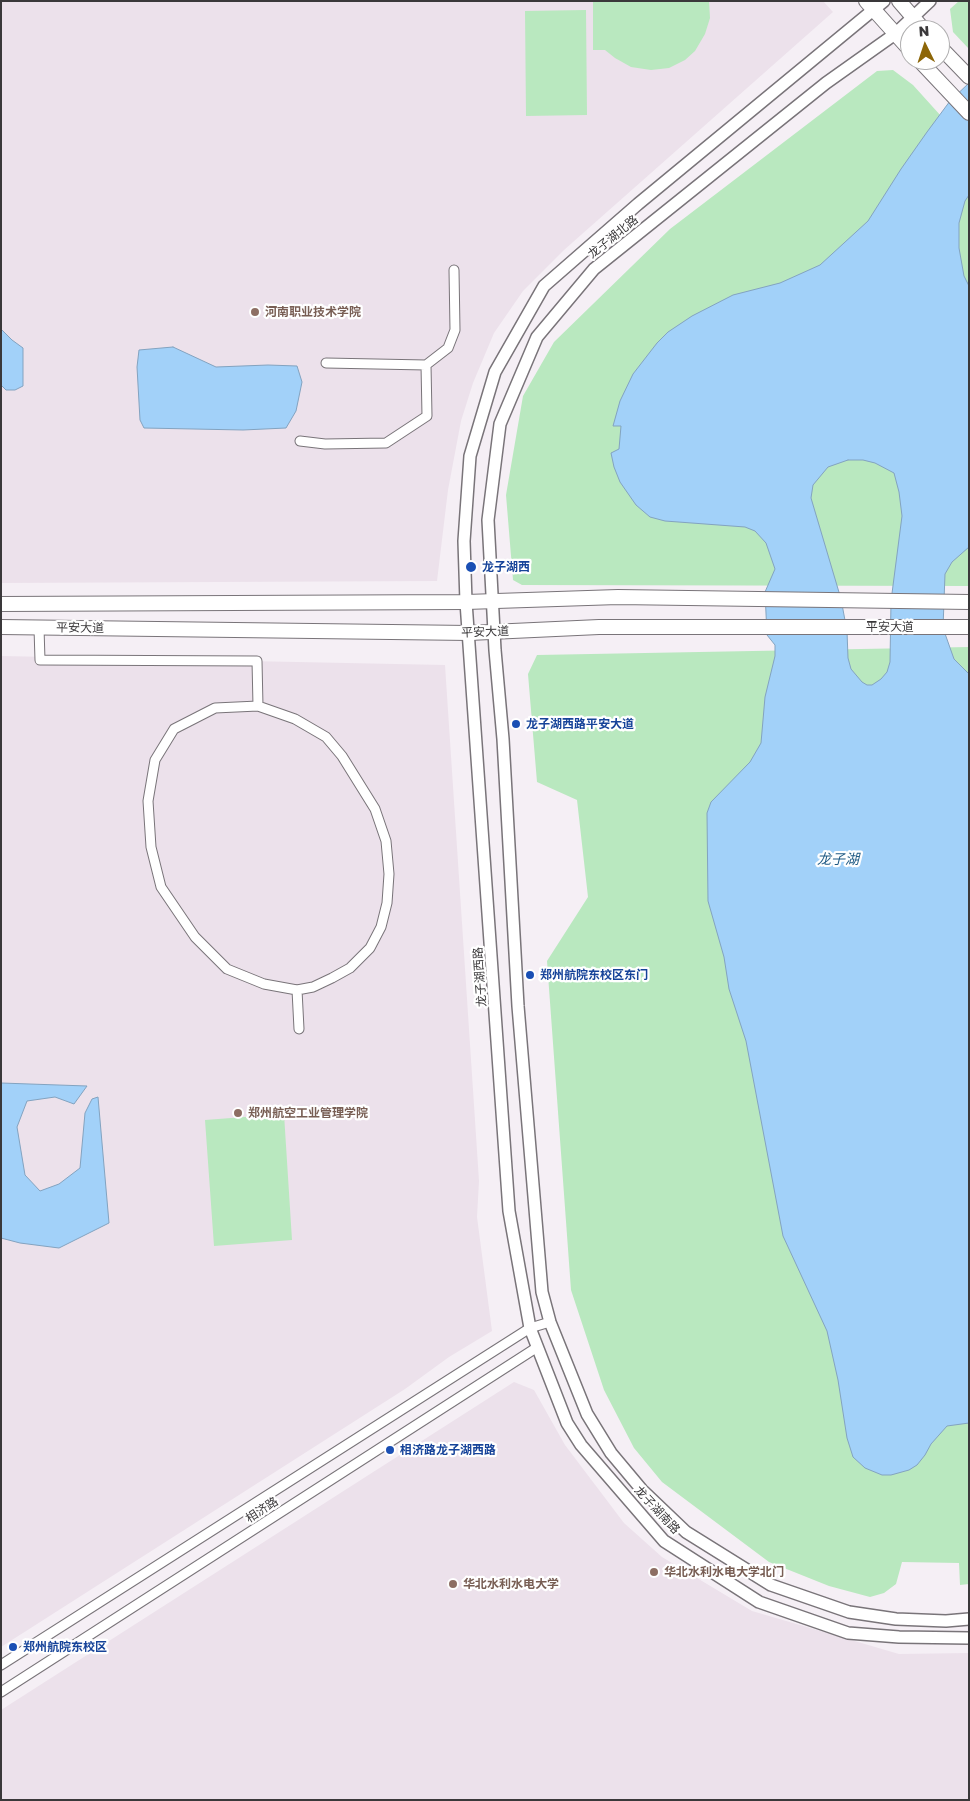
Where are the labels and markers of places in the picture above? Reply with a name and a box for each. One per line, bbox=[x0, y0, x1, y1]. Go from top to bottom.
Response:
place label: 河南职业技术学院 bbox=[265, 305, 361, 319]
marker: 河南职业技术学院 bbox=[249, 306, 261, 318]
marker: 龙子湖西 bbox=[464, 560, 478, 574]
place label: 龙子湖西 bbox=[482, 560, 530, 574]
place label: 龙子湖西路平安大道 bbox=[526, 717, 634, 731]
marker: 龙子湖西路平安大道 bbox=[510, 718, 522, 730]
place label: 郑州航院东校区东门 bbox=[540, 968, 648, 982]
marker: 郑州航院东校区东门 bbox=[524, 969, 536, 981]
place label: 郑州航空工业管理学院 bbox=[248, 1106, 368, 1120]
marker: 郑州航空工业管理学院 bbox=[232, 1107, 244, 1119]
place label: 相济路龙子湖西路 bbox=[400, 1443, 496, 1457]
marker: 相济路龙子湖西路 bbox=[384, 1444, 396, 1456]
place label: 华北水利水电大学北门 bbox=[664, 1565, 784, 1579]
marker: 华北水利水电大学北门 bbox=[648, 1566, 660, 1578]
place label: 华北水利水电大学 bbox=[463, 1577, 559, 1591]
marker: 华北水利水电大学 bbox=[447, 1578, 459, 1590]
place label: 郑州航院东校区 bbox=[23, 1640, 107, 1654]
marker: 郑州航院东校区 bbox=[7, 1641, 19, 1653]

